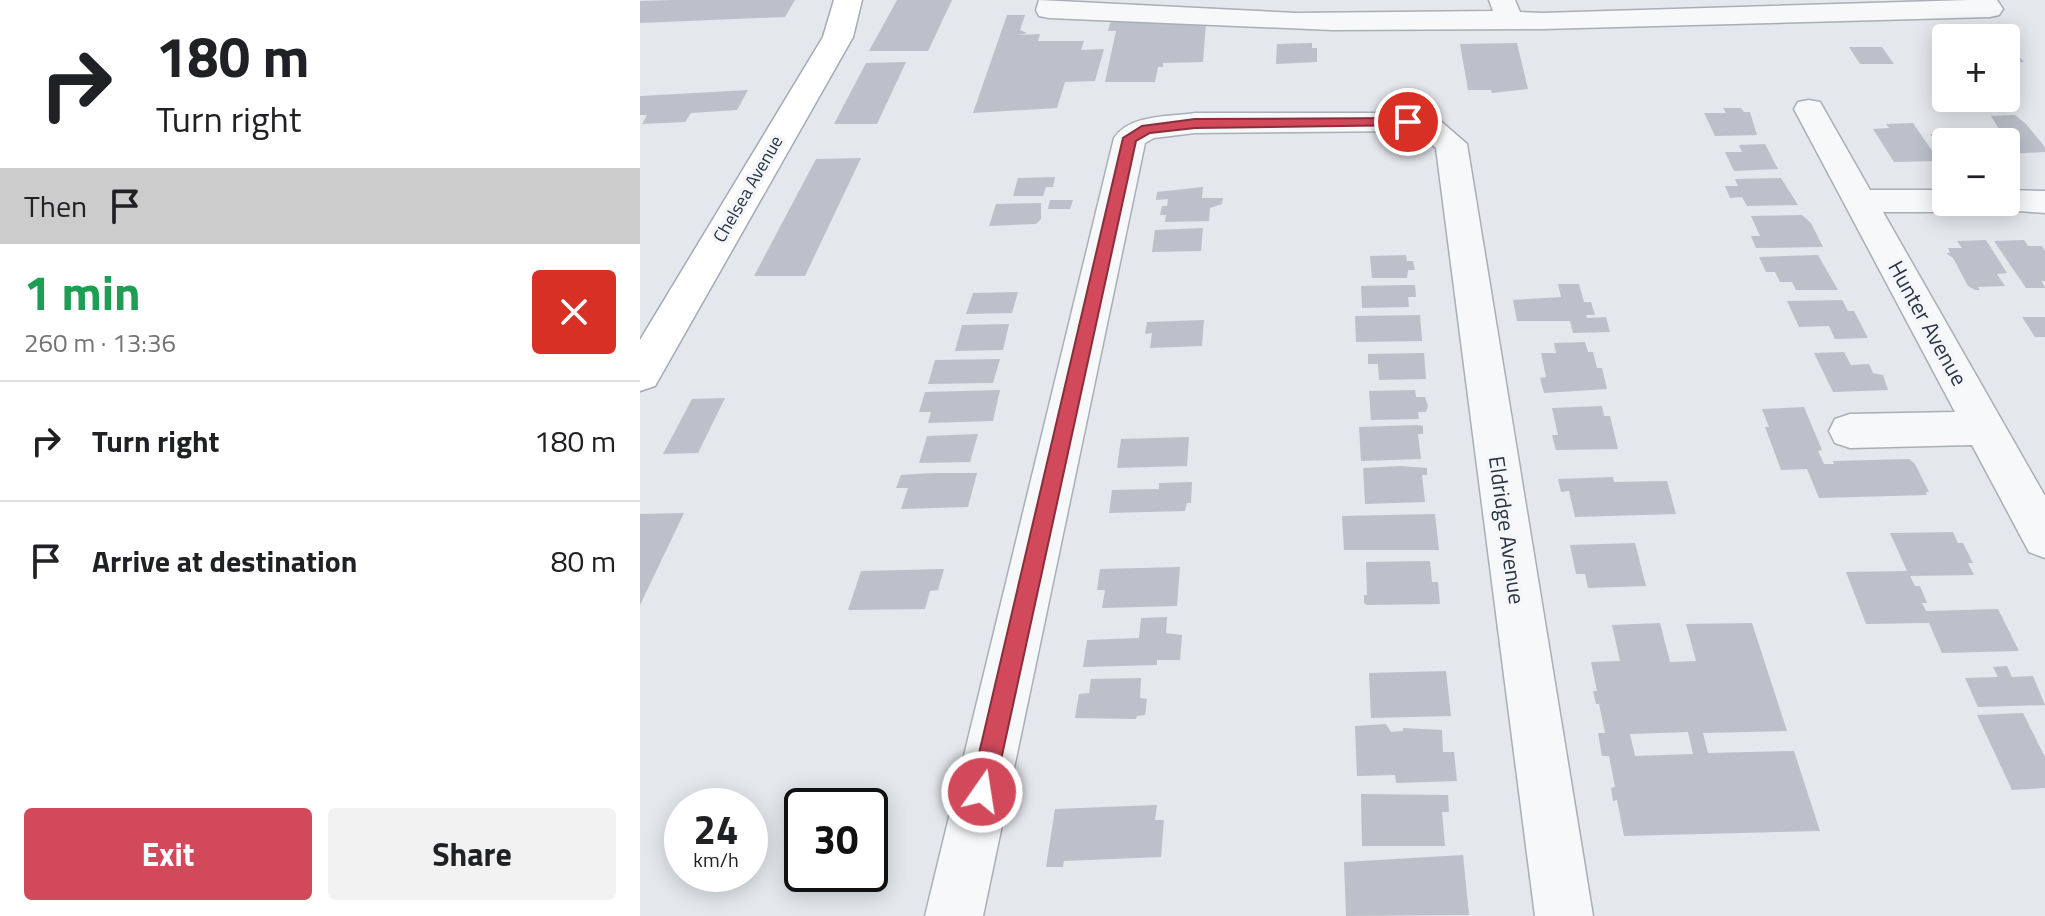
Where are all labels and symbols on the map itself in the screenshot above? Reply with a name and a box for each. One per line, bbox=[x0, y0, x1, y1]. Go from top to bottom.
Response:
pin bbox=[1374, 88, 1442, 156]
street label: Chelsea Avenue bbox=[706, 130, 789, 247]
street label: Hunter Avenue bbox=[1880, 254, 1976, 392]
street label: Eldridge Avenue bbox=[1480, 454, 1534, 606]
position arrow bbox=[940, 750, 1024, 834]
speed limit sign: 30 bbox=[784, 788, 888, 892]

